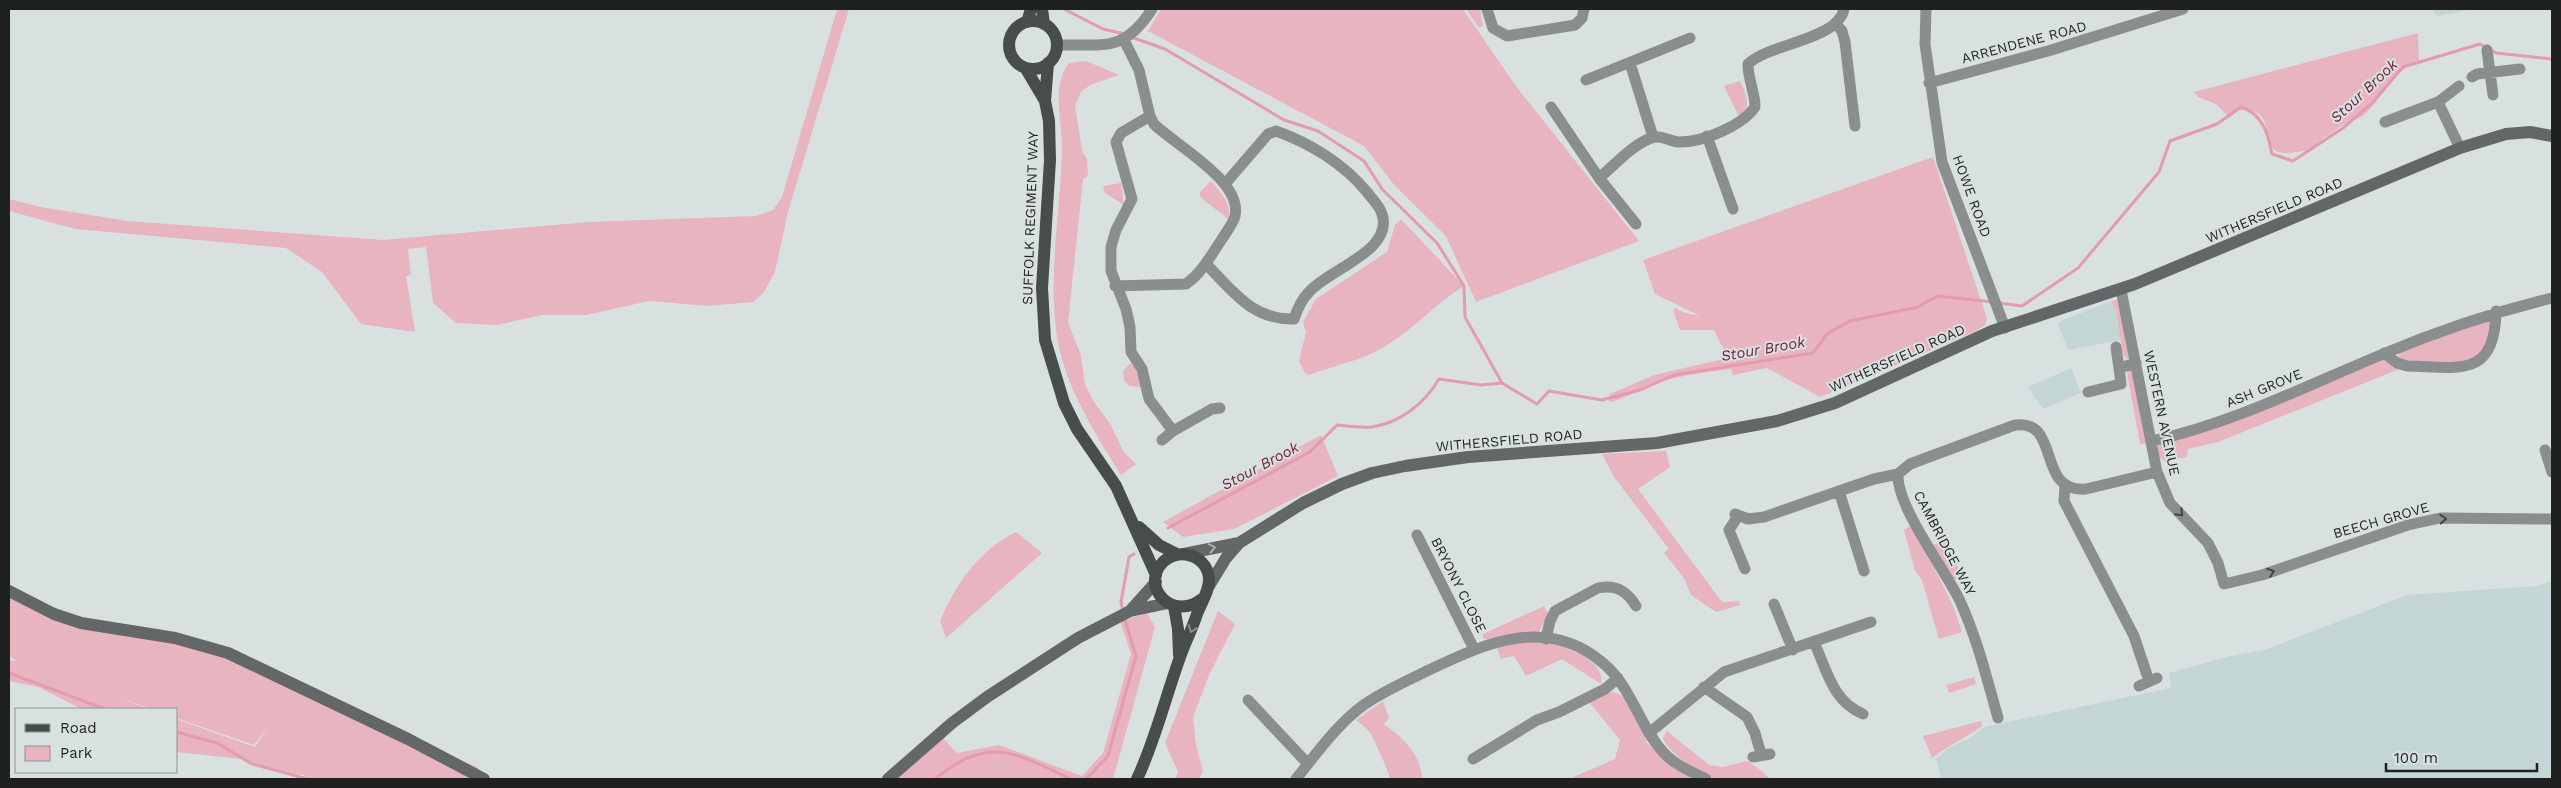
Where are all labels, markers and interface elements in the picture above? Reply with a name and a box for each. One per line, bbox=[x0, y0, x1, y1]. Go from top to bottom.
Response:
street label: ARRENDENE ROAD bbox=[1960, 18, 2088, 66]
water label: Stour Brook bbox=[2327, 55, 2402, 127]
street label: SUFFOLK REGIMENT WAY bbox=[1019, 131, 1041, 305]
street label: HOWE ROAD bbox=[1950, 153, 1994, 239]
street label: WITHERSFIELD ROAD bbox=[2203, 174, 2345, 246]
street label: WITHERSFIELD ROAD bbox=[1827, 321, 1967, 395]
water label: Stour Brook bbox=[1719, 333, 1807, 365]
street label: WESTERN AVENUE bbox=[2141, 349, 2183, 477]
street label: ASH GROVE bbox=[2224, 365, 2304, 411]
street label: WITHERSFIELD ROAD bbox=[1435, 426, 1583, 454]
water label: Stour Brook bbox=[1218, 438, 1303, 494]
street label: CAMBRIDGE WAY bbox=[1911, 488, 1979, 598]
street label: BEECH GROVE bbox=[2331, 499, 2431, 541]
one-way arrow bbox=[2174, 508, 2183, 517]
one-way arrow bbox=[2439, 513, 2447, 524]
street label: BRYONY CLOSE bbox=[1428, 535, 1490, 635]
one-way arrow bbox=[1207, 544, 1216, 554]
one-way arrow bbox=[2266, 567, 2275, 577]
one-way arrow bbox=[1188, 624, 1198, 633]
legend bbox=[15, 708, 178, 773]
text: Road bbox=[60, 719, 97, 737]
scale bar bbox=[2386, 740, 2537, 772]
text: Park bbox=[60, 744, 93, 762]
text: 100 m bbox=[2394, 749, 2438, 767]

